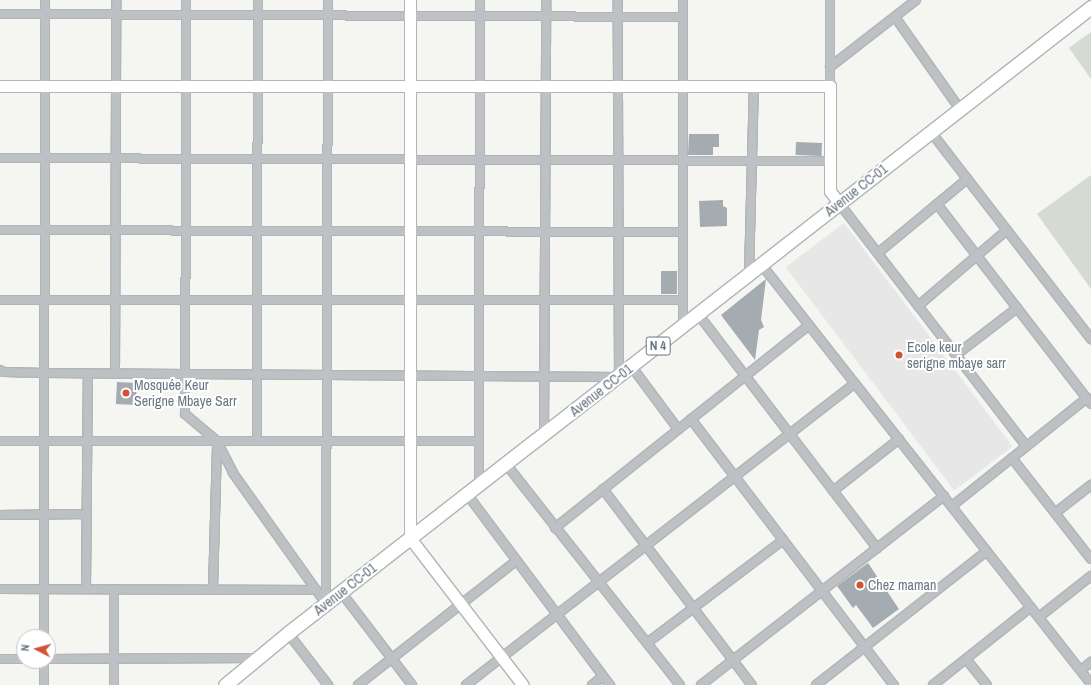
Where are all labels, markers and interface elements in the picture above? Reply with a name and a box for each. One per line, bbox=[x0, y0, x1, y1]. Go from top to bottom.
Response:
street label: Avenue CC-01 bbox=[821, 160, 891, 220]
road number: N 4 bbox=[645, 335, 671, 357]
place label: Ecole keur serigne mbaye sarr bbox=[907, 339, 1006, 372]
marker: Ecole keur serigne mbaye sarr bbox=[894, 350, 904, 360]
street label: Avenue CC-01 bbox=[566, 360, 636, 420]
place label: Mosquée Keur Serigne Mbaye Sarr bbox=[134, 377, 237, 410]
marker: Mosquée Keur Serigne Mbaye Sarr bbox=[121, 388, 131, 398]
street label: Avenue CC-01 bbox=[310, 559, 380, 619]
place label: Chez maman bbox=[868, 577, 936, 593]
marker: Chez maman bbox=[855, 580, 865, 590]
north arrow bbox=[16, 629, 56, 669]
text: N bbox=[18, 644, 32, 652]

